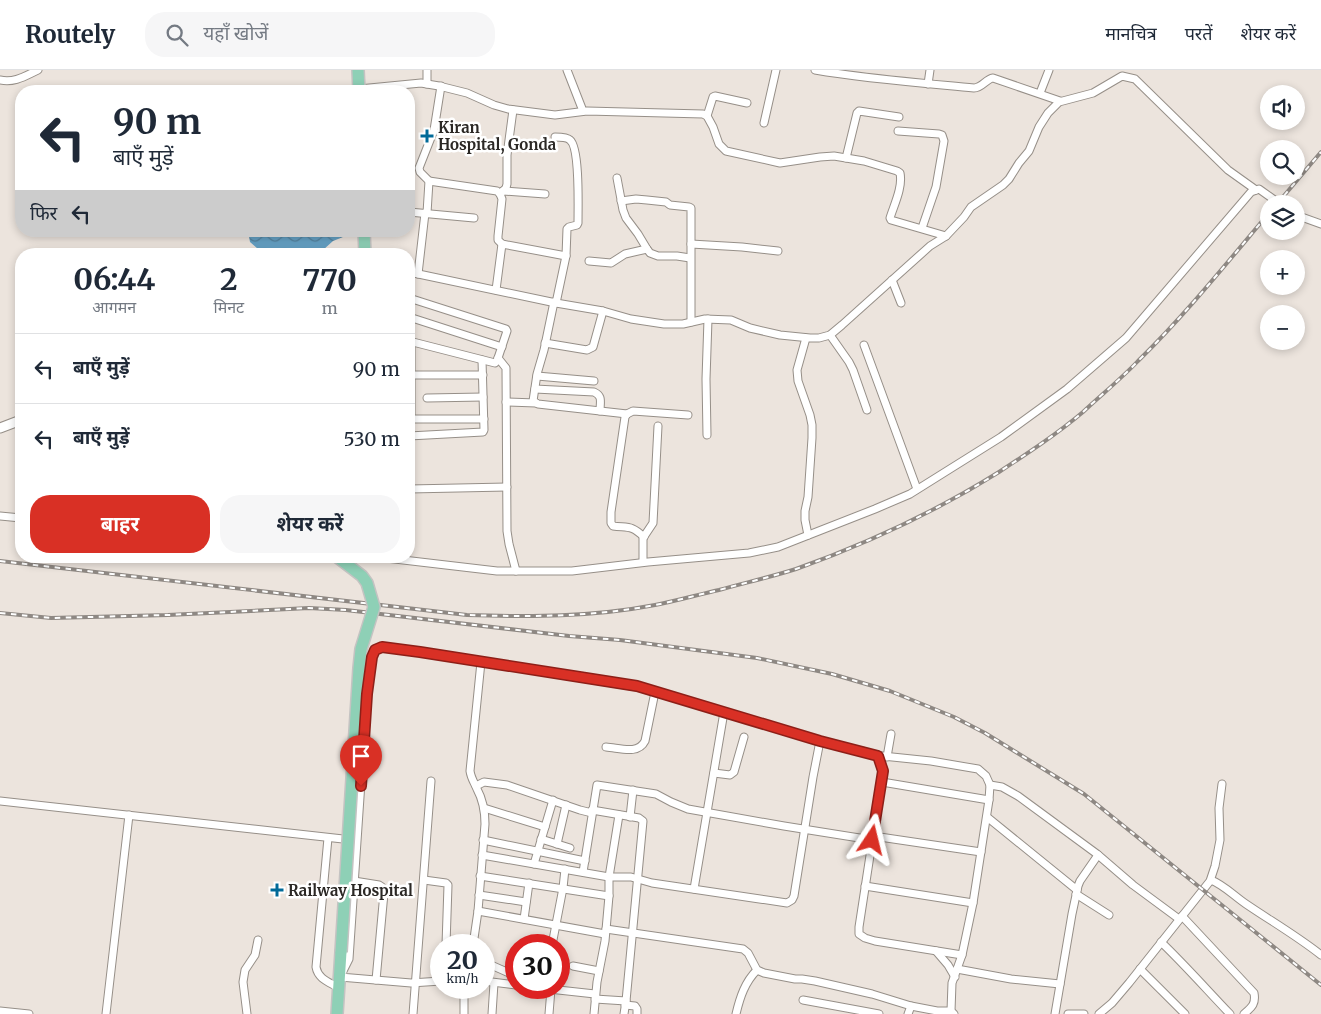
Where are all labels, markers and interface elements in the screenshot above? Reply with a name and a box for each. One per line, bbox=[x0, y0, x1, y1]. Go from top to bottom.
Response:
search box bbox=[145, 12, 495, 57]
text: Routely bbox=[25, 19, 115, 50]
icon: search bbox=[163, 21, 191, 49]
text: यहाँ खोजें bbox=[203, 21, 268, 45]
text: मानचित्र bbox=[1105, 22, 1157, 45]
text: परतें bbox=[1185, 22, 1213, 45]
text: शेयर करें bbox=[1241, 22, 1296, 45]
map controls bbox=[1260, 85, 1305, 350]
button: sound bbox=[1260, 85, 1305, 130]
text: 90 m bbox=[113, 100, 201, 144]
icon: left bbox=[30, 105, 95, 170]
place label: Kiran Hospital, Gonda bbox=[438, 118, 557, 155]
marker: Kiran Hospital, Gonda bbox=[420, 129, 434, 143]
button: search bbox=[1260, 140, 1305, 185]
text: बाएँ मुड़ें bbox=[113, 143, 174, 171]
button: layers bbox=[1260, 195, 1305, 240]
icon: left bbox=[67, 200, 95, 228]
text: फिर bbox=[30, 201, 57, 225]
button: + bbox=[1260, 250, 1305, 295]
text: 06:44 bbox=[73, 260, 155, 298]
text: 2 bbox=[220, 260, 238, 298]
text: 770 bbox=[302, 261, 357, 299]
text: आगमन bbox=[92, 297, 136, 317]
text: मिनट bbox=[214, 297, 244, 317]
text: m bbox=[322, 298, 338, 318]
button: − bbox=[1260, 305, 1305, 350]
icon: left bbox=[30, 355, 58, 383]
text: बाएँ मुड़ें bbox=[73, 355, 130, 379]
text: 90 m bbox=[353, 357, 400, 381]
icon: left bbox=[30, 425, 58, 453]
text: बाएँ मुड़ें bbox=[73, 425, 130, 449]
text: 530 m bbox=[343, 427, 400, 451]
button: बाहर bbox=[30, 495, 210, 553]
button: शेयर करें bbox=[220, 495, 400, 553]
pin bbox=[340, 735, 382, 786]
icon: arrive bbox=[347, 742, 375, 770]
position arrow bbox=[845, 813, 897, 865]
place label: Railway Hospital bbox=[288, 881, 413, 900]
marker: Railway Hospital bbox=[270, 883, 284, 897]
speed limit sign: 30 bbox=[505, 934, 570, 999]
text: 20 bbox=[447, 944, 478, 976]
text: km/h bbox=[447, 971, 478, 986]

